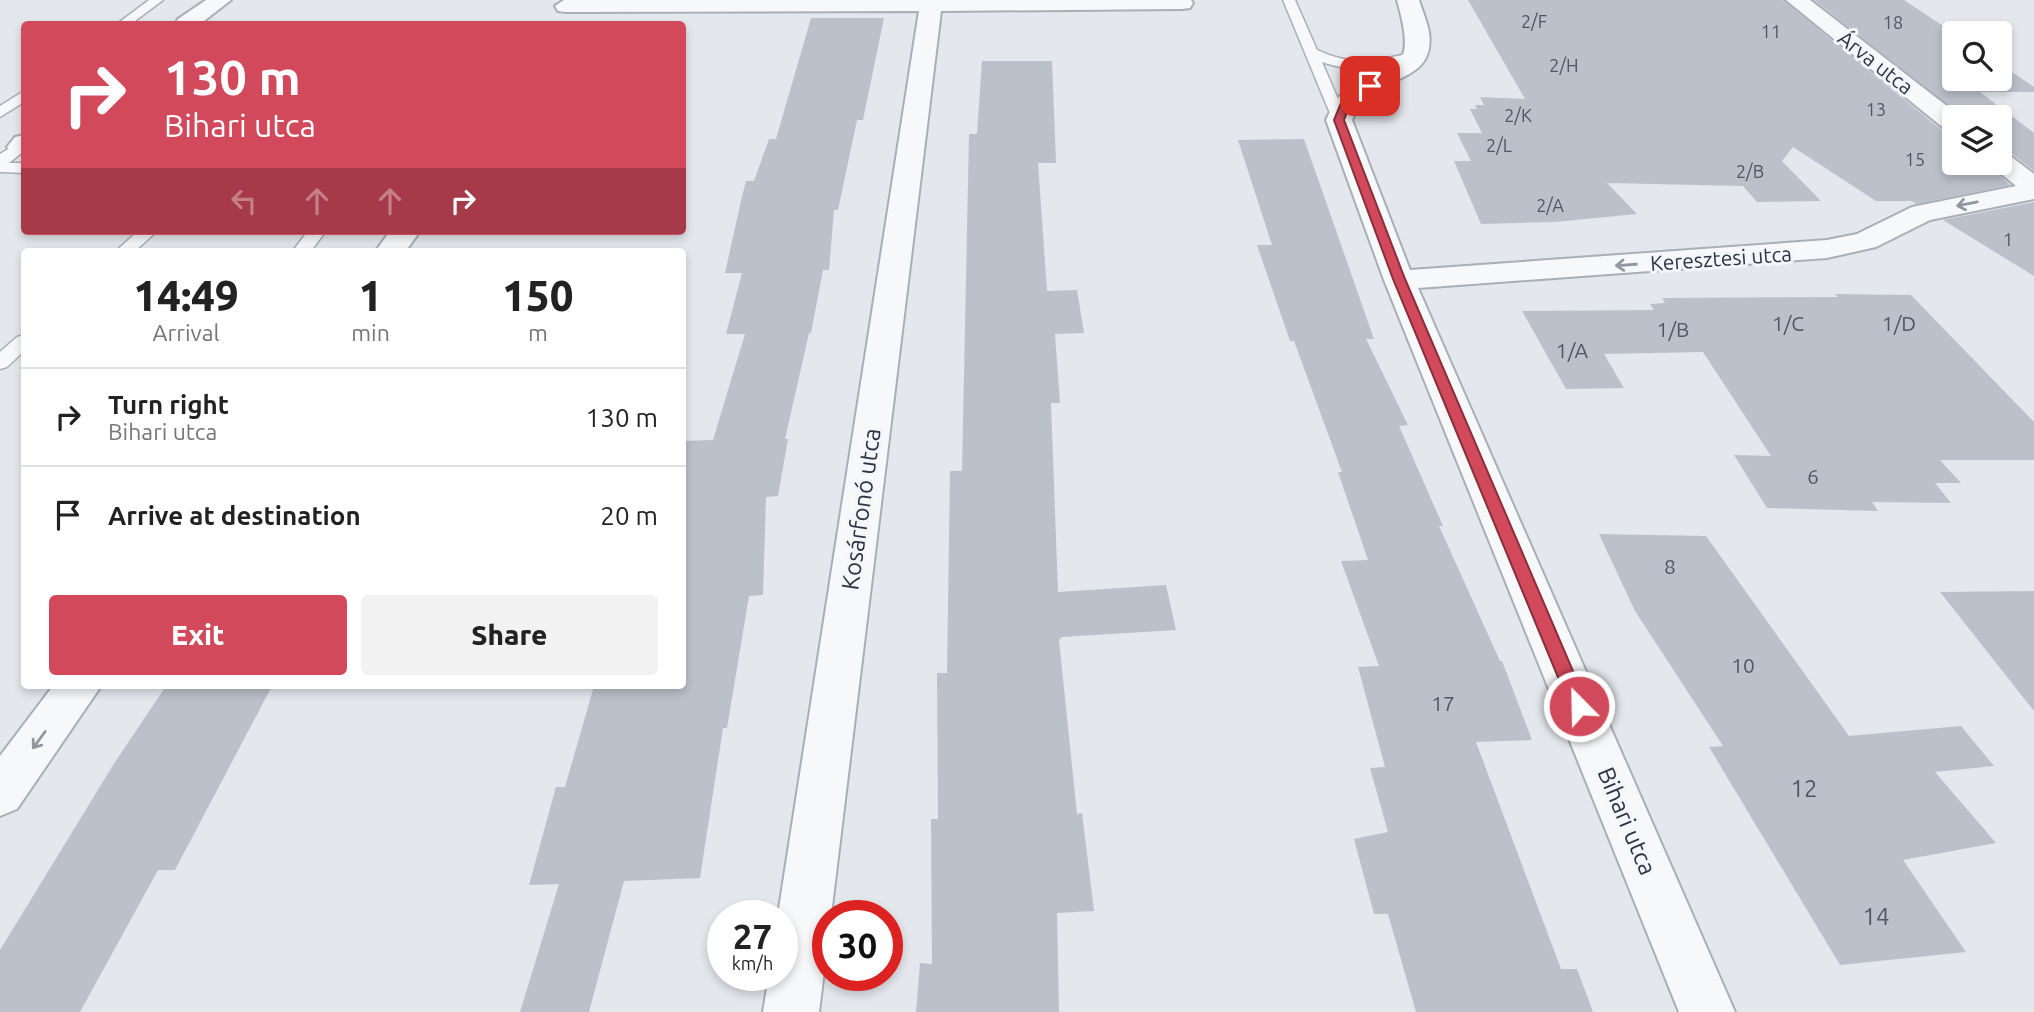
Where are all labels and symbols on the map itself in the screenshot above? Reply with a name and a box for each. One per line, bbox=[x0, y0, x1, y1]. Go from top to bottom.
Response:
house number: 2/F bbox=[1521, 11, 1547, 31]
house number: 18 bbox=[1883, 12, 1903, 32]
house number: 11 bbox=[1761, 21, 1781, 41]
street label: Árva utca bbox=[1834, 25, 1918, 99]
house number: 2/H bbox=[1549, 55, 1579, 75]
pin bbox=[1340, 56, 1400, 116]
house number: 13 bbox=[1866, 99, 1886, 119]
house number: 2/K bbox=[1504, 105, 1532, 125]
house number: 2/L bbox=[1486, 135, 1512, 155]
house number: 15 bbox=[1905, 149, 1925, 169]
house number: 2/B bbox=[1736, 161, 1764, 181]
house number: 2/A bbox=[1536, 195, 1564, 215]
one-way arrow bbox=[1956, 198, 1979, 211]
house number: 1 bbox=[2003, 229, 2013, 249]
street label: Keresztesi utca bbox=[1649, 241, 1793, 275]
one-way arrow bbox=[1615, 259, 1638, 272]
house number: 1/C bbox=[1772, 311, 1804, 335]
house number: 1/D bbox=[1882, 311, 1916, 335]
house number: 1/B bbox=[1657, 317, 1689, 341]
house number: 1/A bbox=[1556, 338, 1589, 362]
street label: Kosárfonó utca bbox=[836, 426, 886, 592]
house number: 6 bbox=[1807, 464, 1819, 488]
house number: 8 bbox=[1664, 554, 1676, 578]
house number: 10 bbox=[1731, 653, 1755, 677]
position arrow bbox=[1542, 669, 1616, 743]
house number: 17 bbox=[1431, 691, 1455, 715]
one-way arrow bbox=[32, 730, 47, 749]
street label: Bihari utca bbox=[1592, 763, 1662, 879]
house number: 12 bbox=[1790, 775, 1818, 802]
speed limit sign: 30 bbox=[812, 900, 903, 991]
house number: 14 bbox=[1862, 903, 1890, 930]

